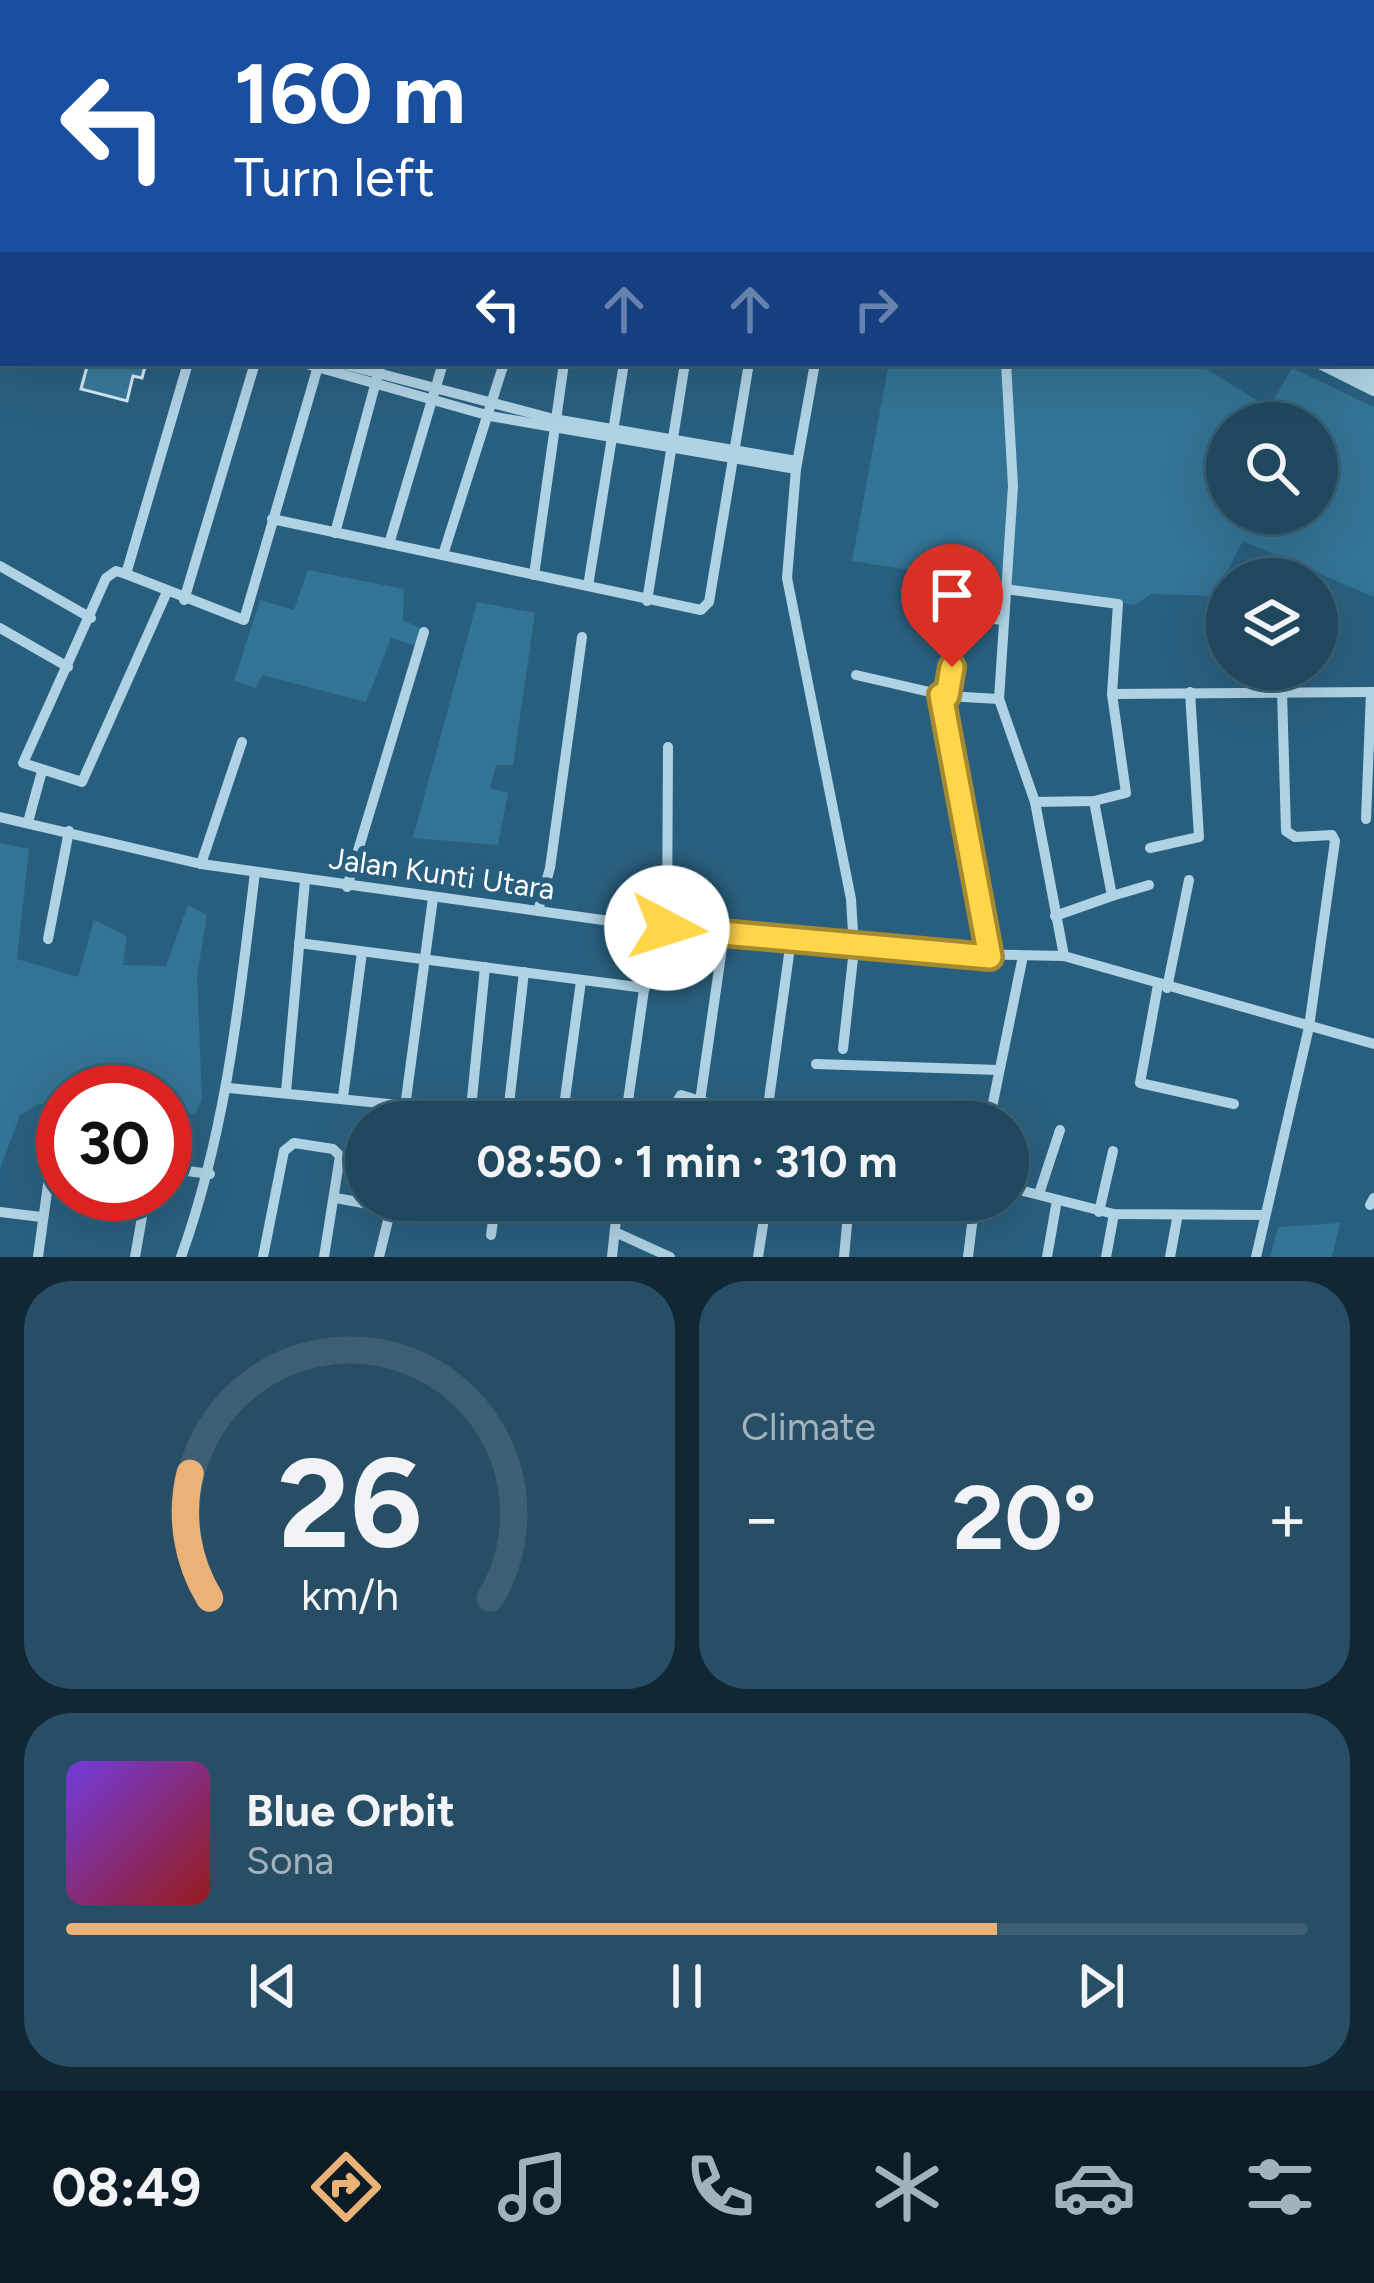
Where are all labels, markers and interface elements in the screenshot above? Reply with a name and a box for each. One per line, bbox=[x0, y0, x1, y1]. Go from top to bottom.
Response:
text: 160 m bbox=[234, 43, 466, 144]
icon: left bbox=[36, 48, 192, 204]
text: Turn left bbox=[234, 145, 435, 210]
icon: left bbox=[465, 276, 531, 342]
icon: ahead bbox=[591, 276, 657, 342]
icon: ahead bbox=[717, 276, 783, 342]
icon: right bbox=[843, 276, 909, 342]
map controls bbox=[1206, 402, 1338, 690]
button: search bbox=[1206, 402, 1338, 534]
pin bbox=[901, 544, 1003, 667]
button: layers bbox=[1206, 558, 1338, 690]
icon: arrive bbox=[919, 562, 985, 628]
street label: Jalan Kunti Utara bbox=[327, 839, 557, 908]
position arrow bbox=[604, 865, 730, 991]
speed limit sign: 30 bbox=[36, 1065, 192, 1221]
text: 08:50 · 1 min · 310 m bbox=[476, 1134, 898, 1188]
text: Climate bbox=[741, 1403, 876, 1450]
text: 26 bbox=[277, 1428, 422, 1578]
text: 20° bbox=[952, 1463, 1097, 1572]
text: − bbox=[741, 1478, 782, 1558]
text: + bbox=[1267, 1478, 1308, 1558]
text: km/h bbox=[301, 1569, 398, 1621]
text: Blue Orbit bbox=[246, 1783, 455, 1837]
text: Sona bbox=[246, 1837, 334, 1884]
icon: previous bbox=[240, 1953, 306, 2019]
icon: pause bbox=[654, 1953, 720, 2019]
icon: next bbox=[1068, 1953, 1134, 2019]
icon: directions bbox=[304, 2145, 388, 2229]
icon: music bbox=[491, 2145, 575, 2229]
icon: phone bbox=[678, 2145, 762, 2229]
icon: climate bbox=[865, 2145, 949, 2229]
icon: car bbox=[1052, 2145, 1136, 2229]
icon: filters bbox=[1238, 2145, 1322, 2229]
text: 08:49 bbox=[51, 2155, 201, 2220]

